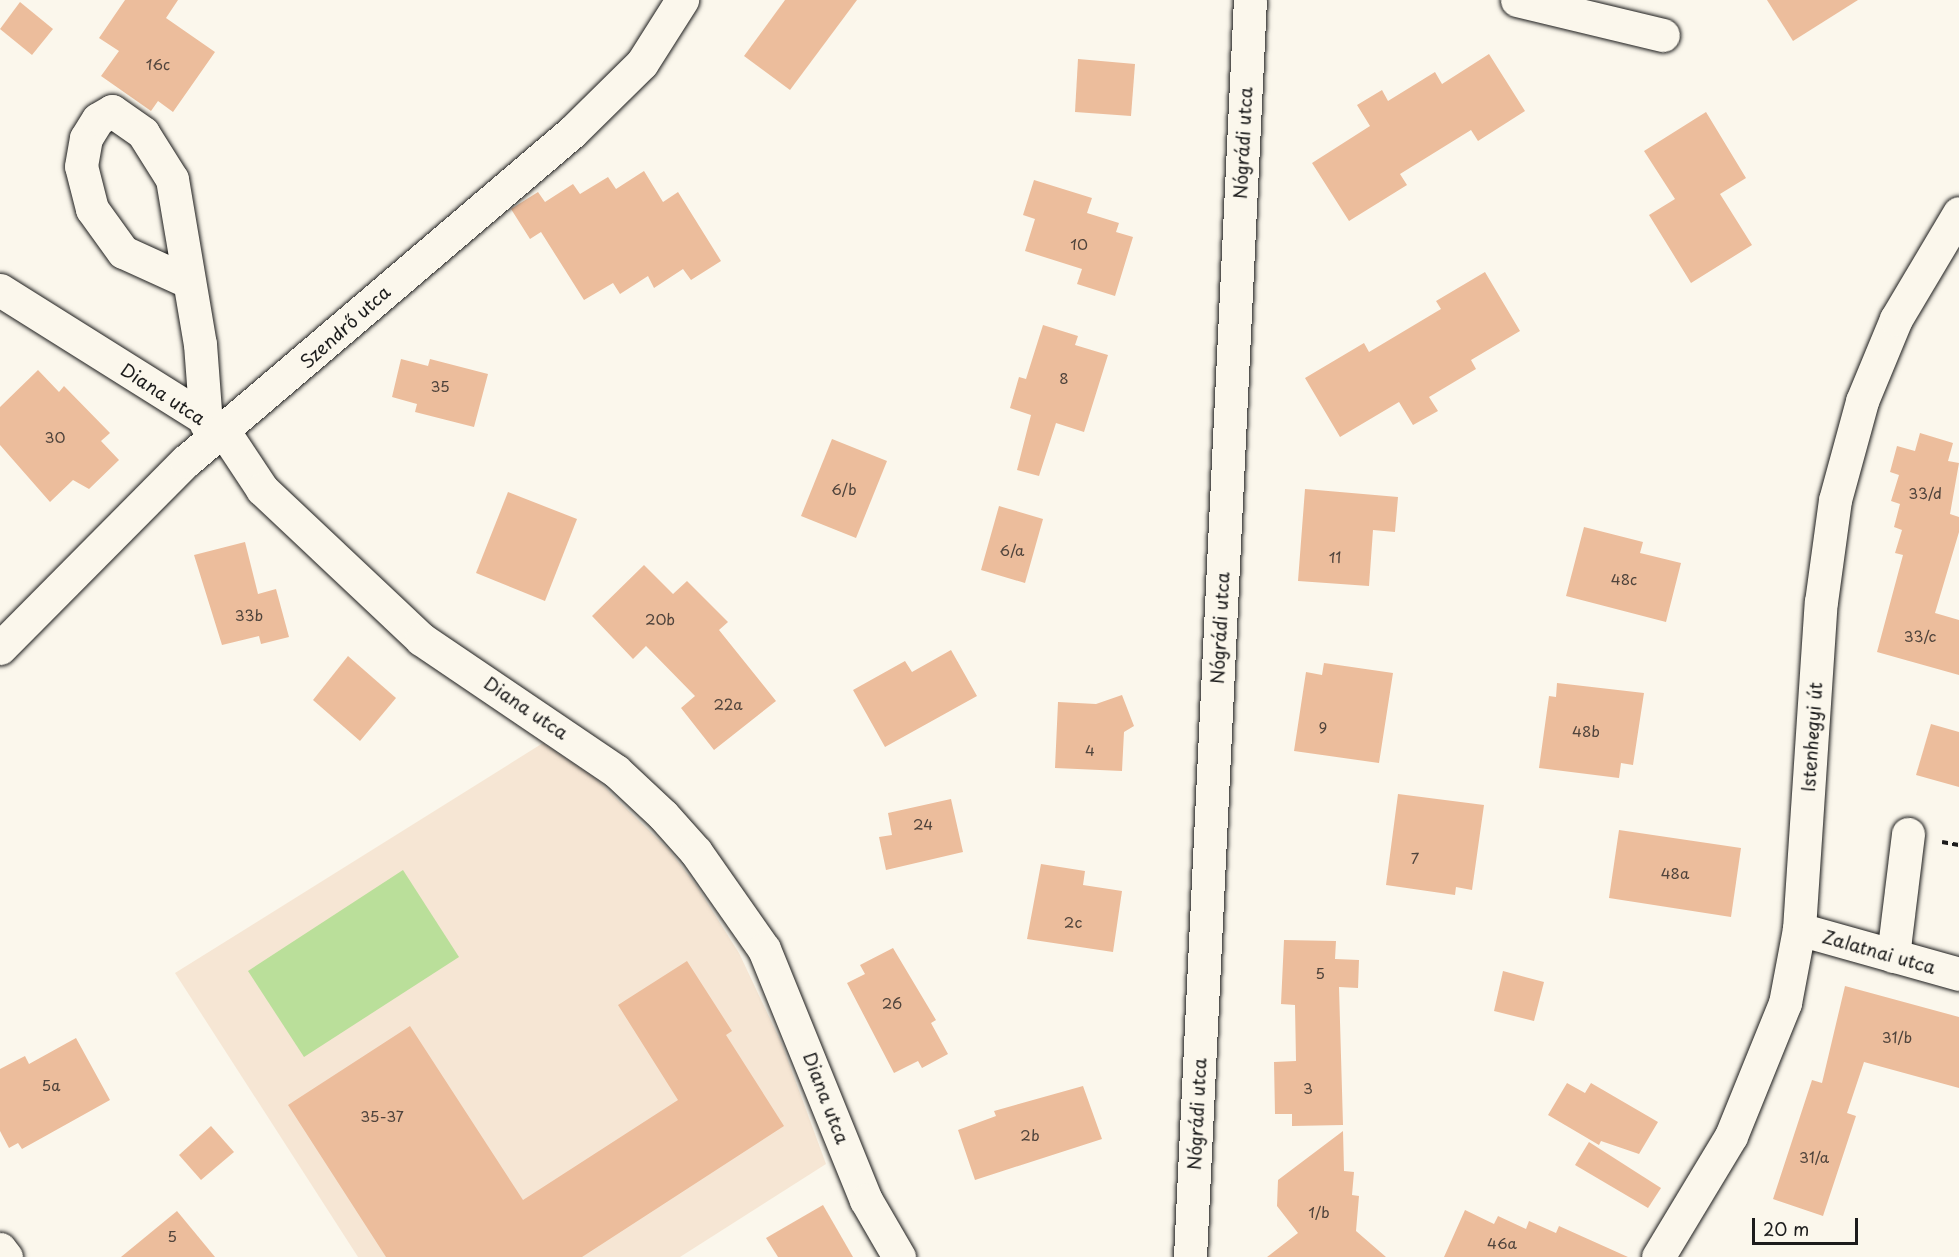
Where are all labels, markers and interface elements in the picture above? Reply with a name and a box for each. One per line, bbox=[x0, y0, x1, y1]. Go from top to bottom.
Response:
house number: 16c bbox=[146, 55, 170, 73]
street label: Nógrádi utca bbox=[1229, 86, 1257, 200]
house number: 10 bbox=[1070, 235, 1088, 253]
street label: Szendrő utca bbox=[296, 281, 394, 373]
street label: Diana utca bbox=[117, 359, 209, 429]
house number: 8 bbox=[1059, 369, 1069, 387]
house number: 35 bbox=[430, 377, 450, 395]
house number: 30 bbox=[45, 428, 65, 446]
house number: 6/b bbox=[831, 480, 857, 498]
house number: 33/d bbox=[1908, 484, 1942, 502]
house number: 6/a bbox=[1000, 541, 1024, 559]
house number: 11 bbox=[1329, 548, 1341, 566]
house number: 48c bbox=[1611, 570, 1637, 588]
street label: Nógrádi utca bbox=[1206, 571, 1234, 685]
house number: 33b bbox=[235, 606, 263, 624]
house number: 20b bbox=[645, 610, 675, 628]
house number: 33/c bbox=[1904, 627, 1936, 645]
street label: Diana utca bbox=[480, 672, 572, 744]
street label: Istenhegyi út bbox=[1797, 681, 1827, 793]
house number: 22a bbox=[713, 695, 743, 713]
house number: 9 bbox=[1319, 718, 1327, 736]
house number: 48b bbox=[1572, 722, 1600, 740]
house number: 4 bbox=[1085, 741, 1095, 759]
house number: 24 bbox=[913, 815, 933, 833]
house number: 7 bbox=[1411, 849, 1419, 867]
house number: 48a bbox=[1661, 864, 1689, 882]
house number: 2c bbox=[1064, 913, 1082, 931]
street label: Zalatnai utca bbox=[1820, 926, 1938, 978]
house number: 5 bbox=[1315, 964, 1325, 982]
house number: 26 bbox=[882, 994, 902, 1012]
house number: 31/b bbox=[1882, 1028, 1912, 1046]
street label: Diana utca bbox=[799, 1049, 853, 1147]
street label: Nógrádi utca bbox=[1183, 1057, 1211, 1171]
house number: 5a bbox=[42, 1076, 60, 1094]
house number: 3 bbox=[1303, 1079, 1313, 1097]
house number: 35-37 bbox=[360, 1107, 404, 1125]
house number: 2b bbox=[1020, 1126, 1040, 1144]
house number: 31/a bbox=[1799, 1148, 1829, 1166]
house number: 1/b bbox=[1308, 1203, 1330, 1221]
scale bar bbox=[1755, 1206, 1862, 1244]
text: 20 m bbox=[1763, 1215, 1809, 1242]
house number: 5 bbox=[167, 1227, 177, 1245]
house number: 46a bbox=[1487, 1234, 1517, 1252]

